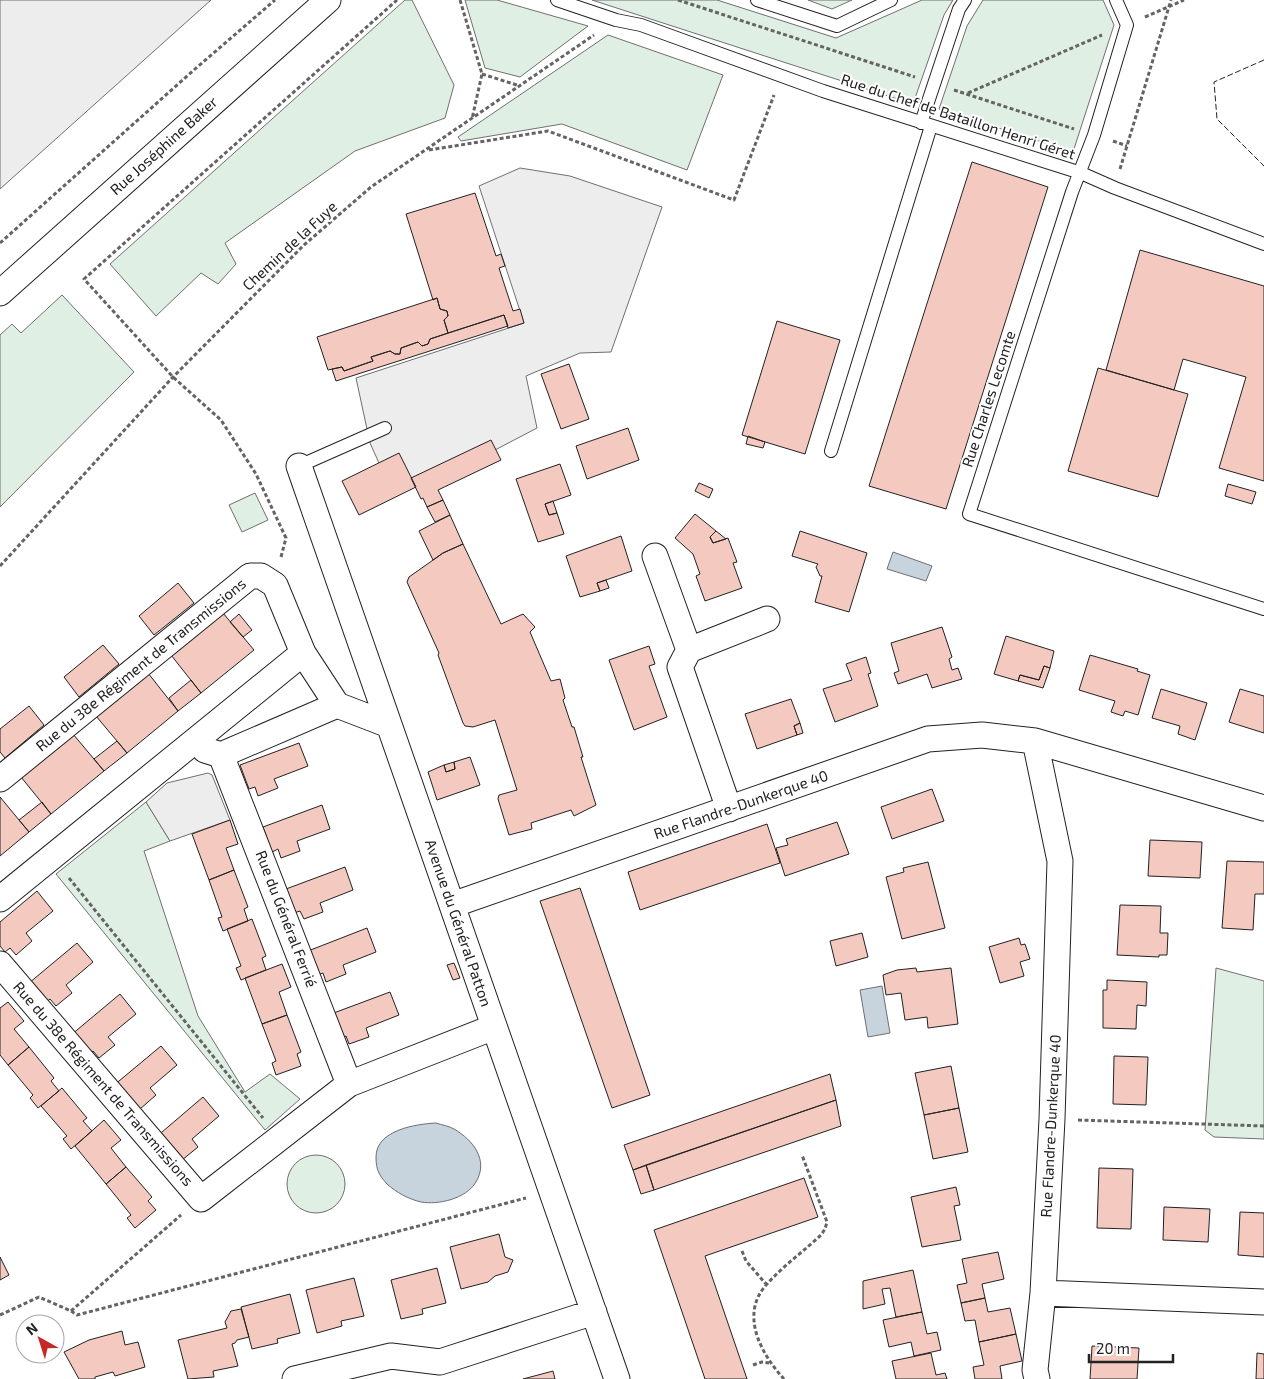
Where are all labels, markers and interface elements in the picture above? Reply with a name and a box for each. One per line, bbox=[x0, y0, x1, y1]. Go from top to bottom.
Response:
street label: Rue du Chef de Bataillon Henri Géret bbox=[839, 70, 1078, 163]
street label: Rue Joséphine Baker bbox=[106, 92, 221, 198]
street label: Chemin de la Fuye bbox=[238, 197, 340, 294]
street label: Rue Charles Lecomte bbox=[957, 328, 1019, 469]
street label: Rue du 38e Régiment de Transmissions bbox=[32, 574, 249, 755]
street label: Rue Flandre-Dunkerque 40 bbox=[651, 766, 830, 842]
street label: Avenue du Général Patton bbox=[422, 837, 496, 1009]
street label: Rue du Général Ferrié bbox=[252, 848, 321, 990]
street label: Rue du 38e Régiment de Transmissions bbox=[10, 977, 198, 1189]
street label: Rue Flandre-Dunkerque 40 bbox=[1036, 1034, 1064, 1218]
north arrow bbox=[15, 1314, 65, 1364]
text: N bbox=[22, 1319, 41, 1338]
scale bar bbox=[1089, 1332, 1173, 1364]
text: 20 m bbox=[1096, 1339, 1130, 1357]

